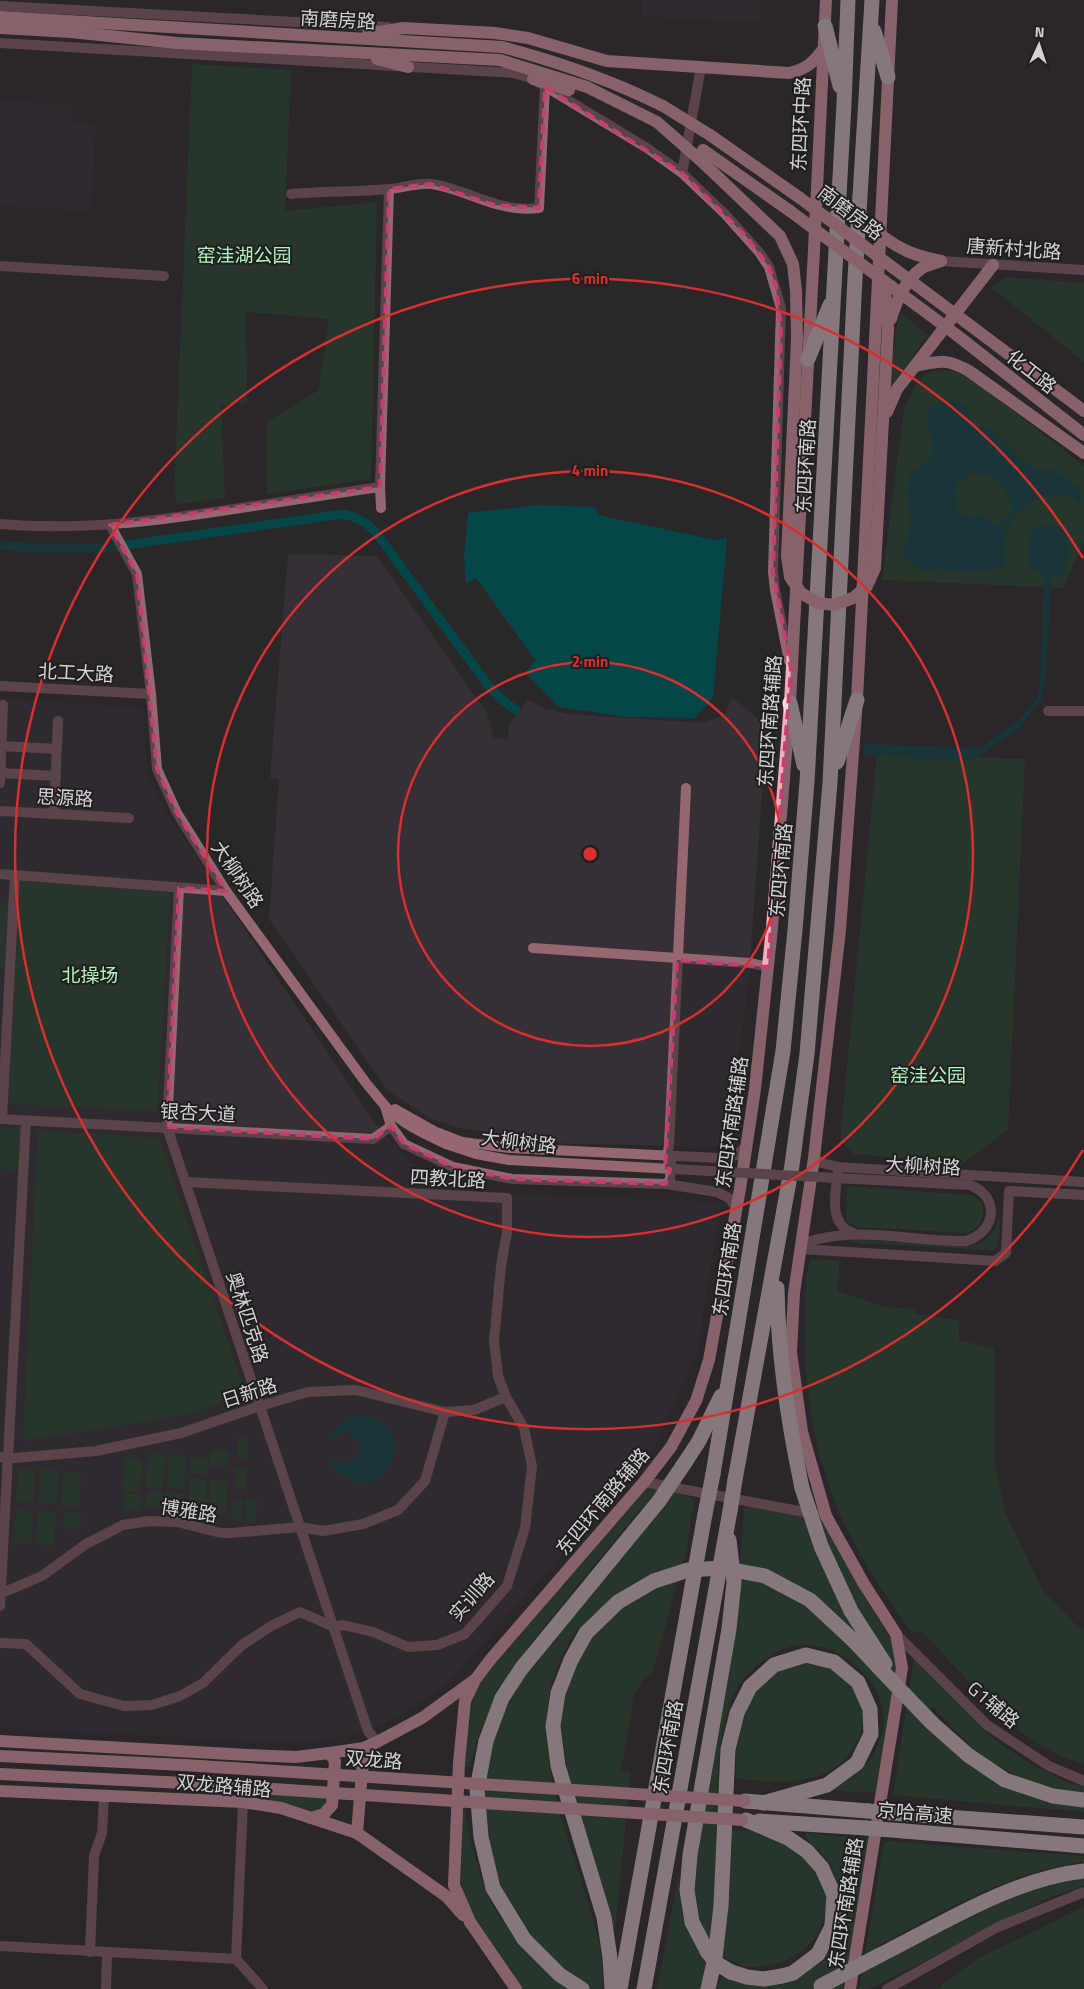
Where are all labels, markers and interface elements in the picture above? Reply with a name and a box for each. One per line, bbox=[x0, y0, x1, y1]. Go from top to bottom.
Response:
street label: 南磨房路 bbox=[299, 3, 377, 35]
north arrow bbox=[1014, 20, 1064, 70]
text: N bbox=[1034, 21, 1045, 42]
street label: 东四环中路 bbox=[783, 76, 817, 172]
street label: 南磨房路 bbox=[812, 178, 890, 246]
street label: 唐新村北路 bbox=[966, 230, 1062, 266]
park label: 窑洼湖公园 bbox=[196, 240, 292, 269]
text: 6 min bbox=[572, 267, 608, 290]
street label: 化工路 bbox=[1001, 342, 1063, 400]
street label: 东四环南路 bbox=[788, 418, 822, 514]
text: 4 min bbox=[572, 459, 608, 482]
text: 2 min bbox=[572, 650, 608, 673]
street label: 东四环南路辅路 bbox=[750, 654, 788, 788]
street label: 北工大路 bbox=[37, 656, 115, 688]
street label: 思源路 bbox=[36, 781, 94, 813]
street label: 东四环南路 bbox=[761, 821, 799, 919]
street label: 大柳树路 bbox=[205, 834, 271, 914]
centre of rings bbox=[581, 845, 599, 863]
park label: 北操场 bbox=[61, 960, 119, 989]
street label: 东四环南路辅路 bbox=[707, 1054, 755, 1190]
park label: 窑洼公园 bbox=[890, 1060, 966, 1089]
street label: 银杏大道 bbox=[159, 1096, 237, 1128]
street label: 大柳树路 bbox=[480, 1122, 558, 1160]
street label: 大柳树路 bbox=[884, 1149, 962, 1181]
street label: 四教北路 bbox=[409, 1162, 487, 1194]
street label: 东四环南路 bbox=[704, 1220, 748, 1318]
street label: 奥林匹克路 bbox=[220, 1267, 276, 1367]
street label: 日新路 bbox=[217, 1369, 281, 1415]
street label: 东四环南路辅路 bbox=[548, 1441, 656, 1561]
street label: 博雅路 bbox=[159, 1491, 219, 1529]
street label: 实训路 bbox=[441, 1565, 501, 1627]
street label: G1辅路 bbox=[962, 1673, 1026, 1735]
street label: 东四环南路 bbox=[644, 1698, 690, 1796]
street label: 双龙路 bbox=[345, 1743, 403, 1775]
street label: 双龙路辅路 bbox=[175, 1766, 273, 1804]
street label: 京哈高速 bbox=[876, 1794, 954, 1830]
street label: 东四环南路辅路 bbox=[820, 1835, 870, 1971]

